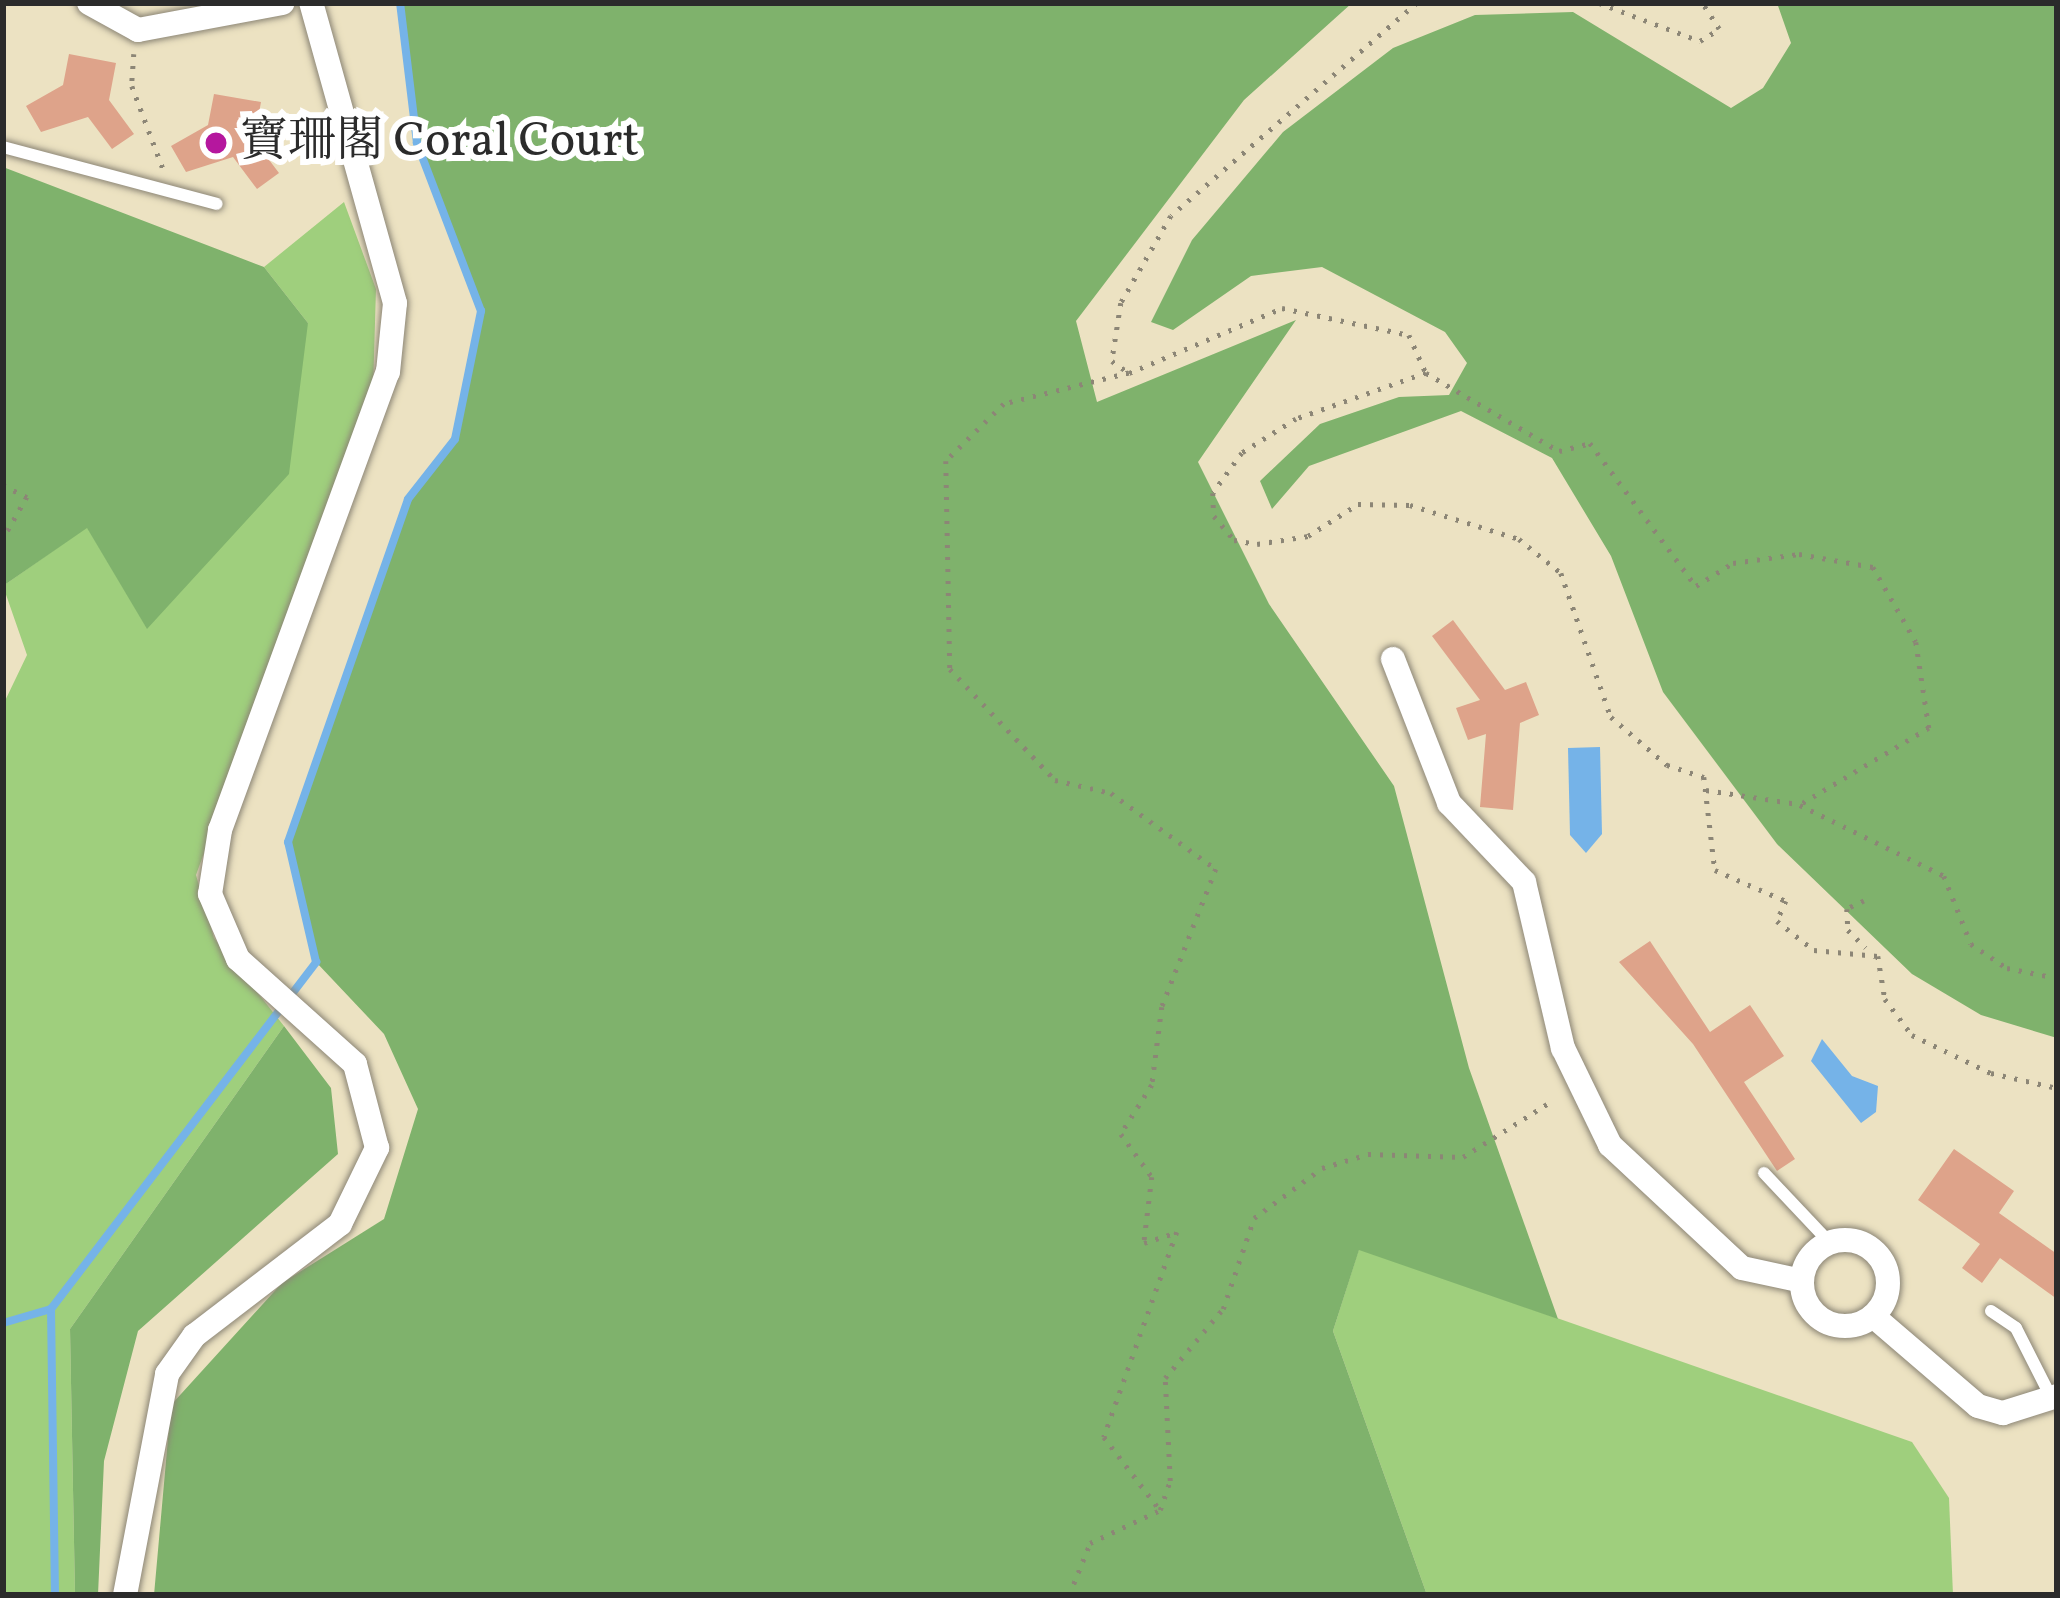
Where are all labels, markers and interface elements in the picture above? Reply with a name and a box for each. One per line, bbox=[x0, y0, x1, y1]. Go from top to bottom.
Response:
place label: 寶珊閣 Coral Court bbox=[240, 114, 639, 172]
marker: 寶珊閣 Coral Court bbox=[203, 130, 229, 156]

